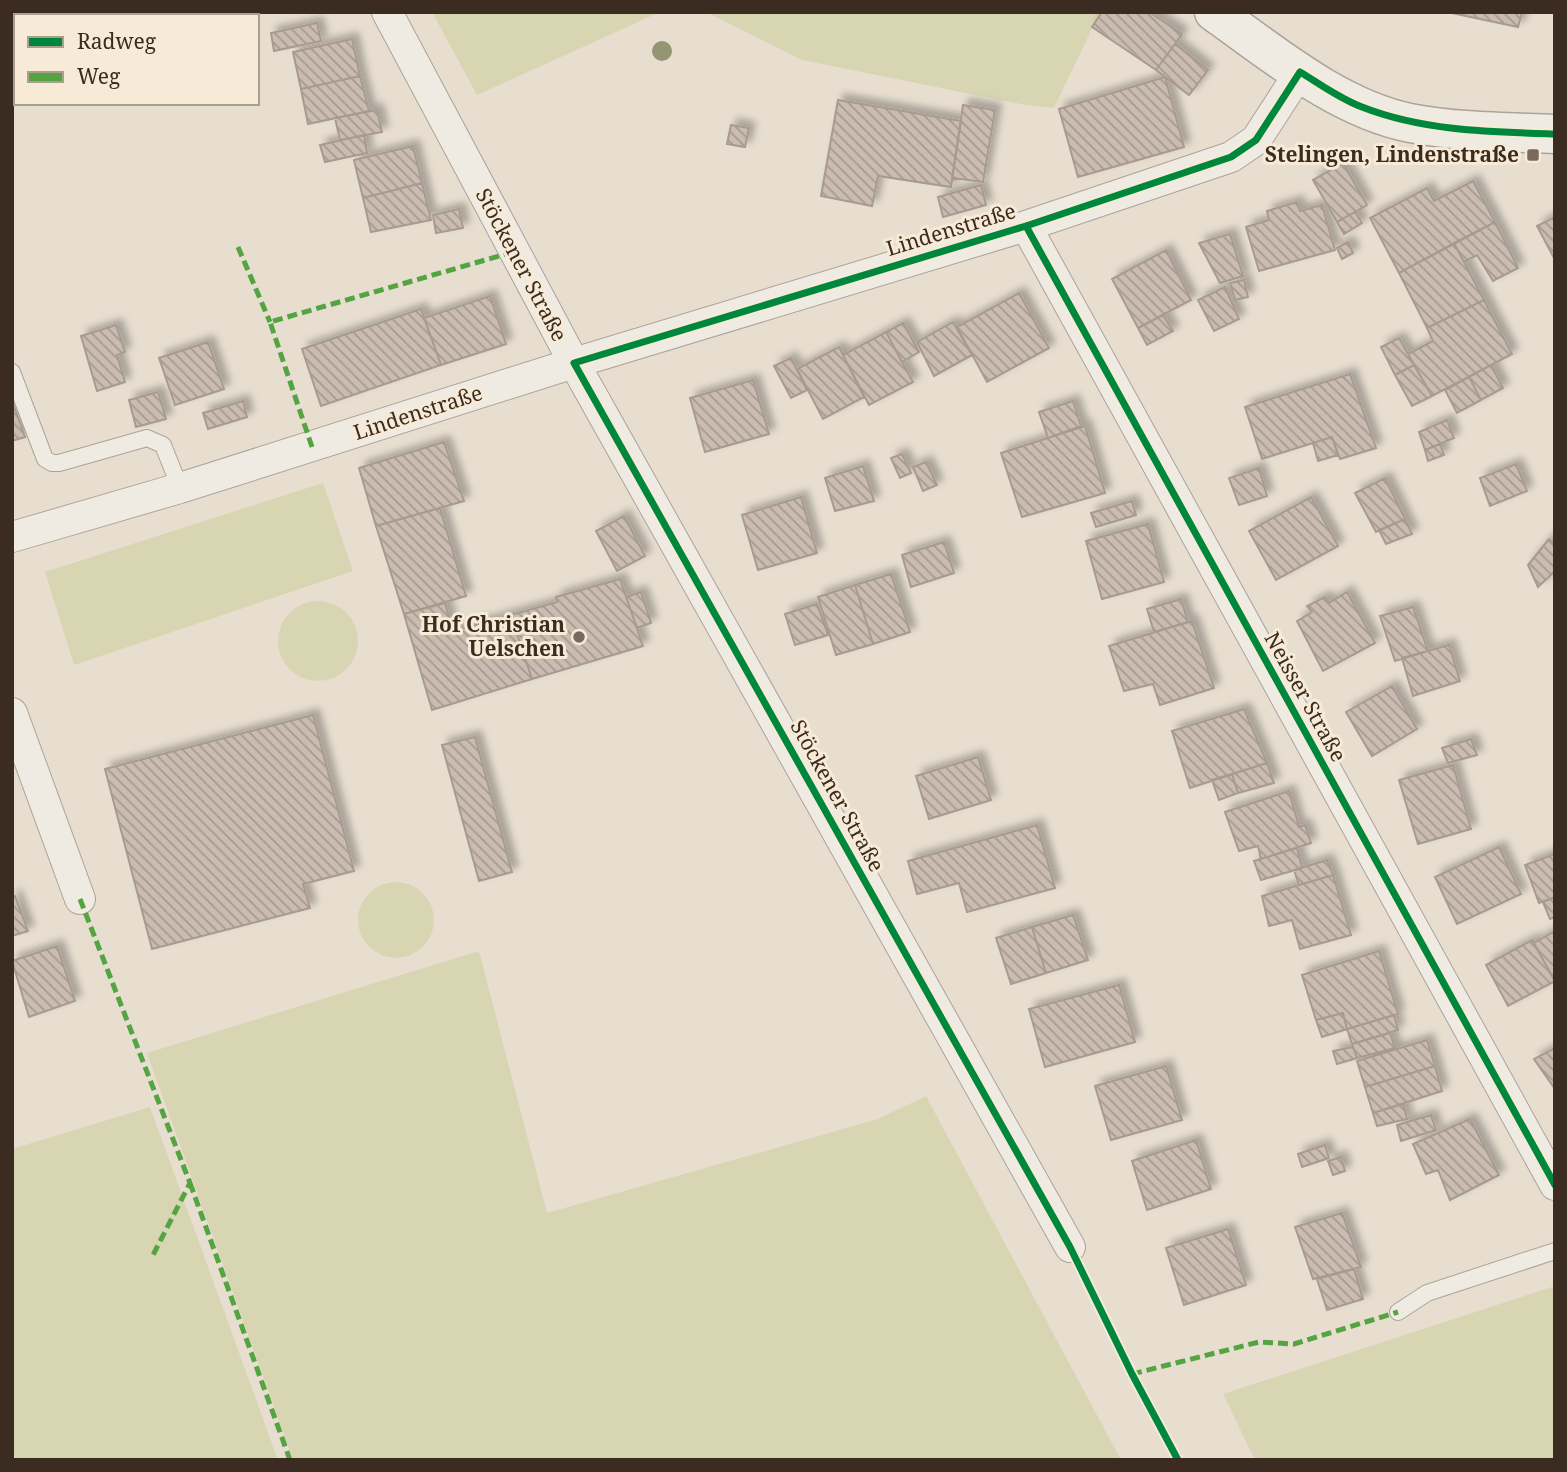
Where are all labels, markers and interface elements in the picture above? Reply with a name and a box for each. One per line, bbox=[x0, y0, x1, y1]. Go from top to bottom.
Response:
legend bbox=[14, 14, 259, 105]
text: Radweg bbox=[77, 27, 157, 55]
text: Weg bbox=[77, 62, 121, 90]
place label: Stelingen, Lindenstraße bbox=[1265, 140, 1519, 168]
marker: Stelingen, Lindenstraße bbox=[1525, 147, 1541, 163]
street label: Stöckener Straße bbox=[470, 183, 574, 346]
street label: Lindenstraße bbox=[883, 196, 1019, 262]
street label: Lindenstraße bbox=[350, 378, 486, 446]
place label: Hof Christian Uelschen bbox=[422, 610, 565, 662]
street label: Neisser Straße bbox=[1259, 627, 1353, 766]
marker: Hof Christian Uelschen bbox=[571, 629, 587, 645]
street label: Stöckener Straße bbox=[785, 715, 891, 876]

